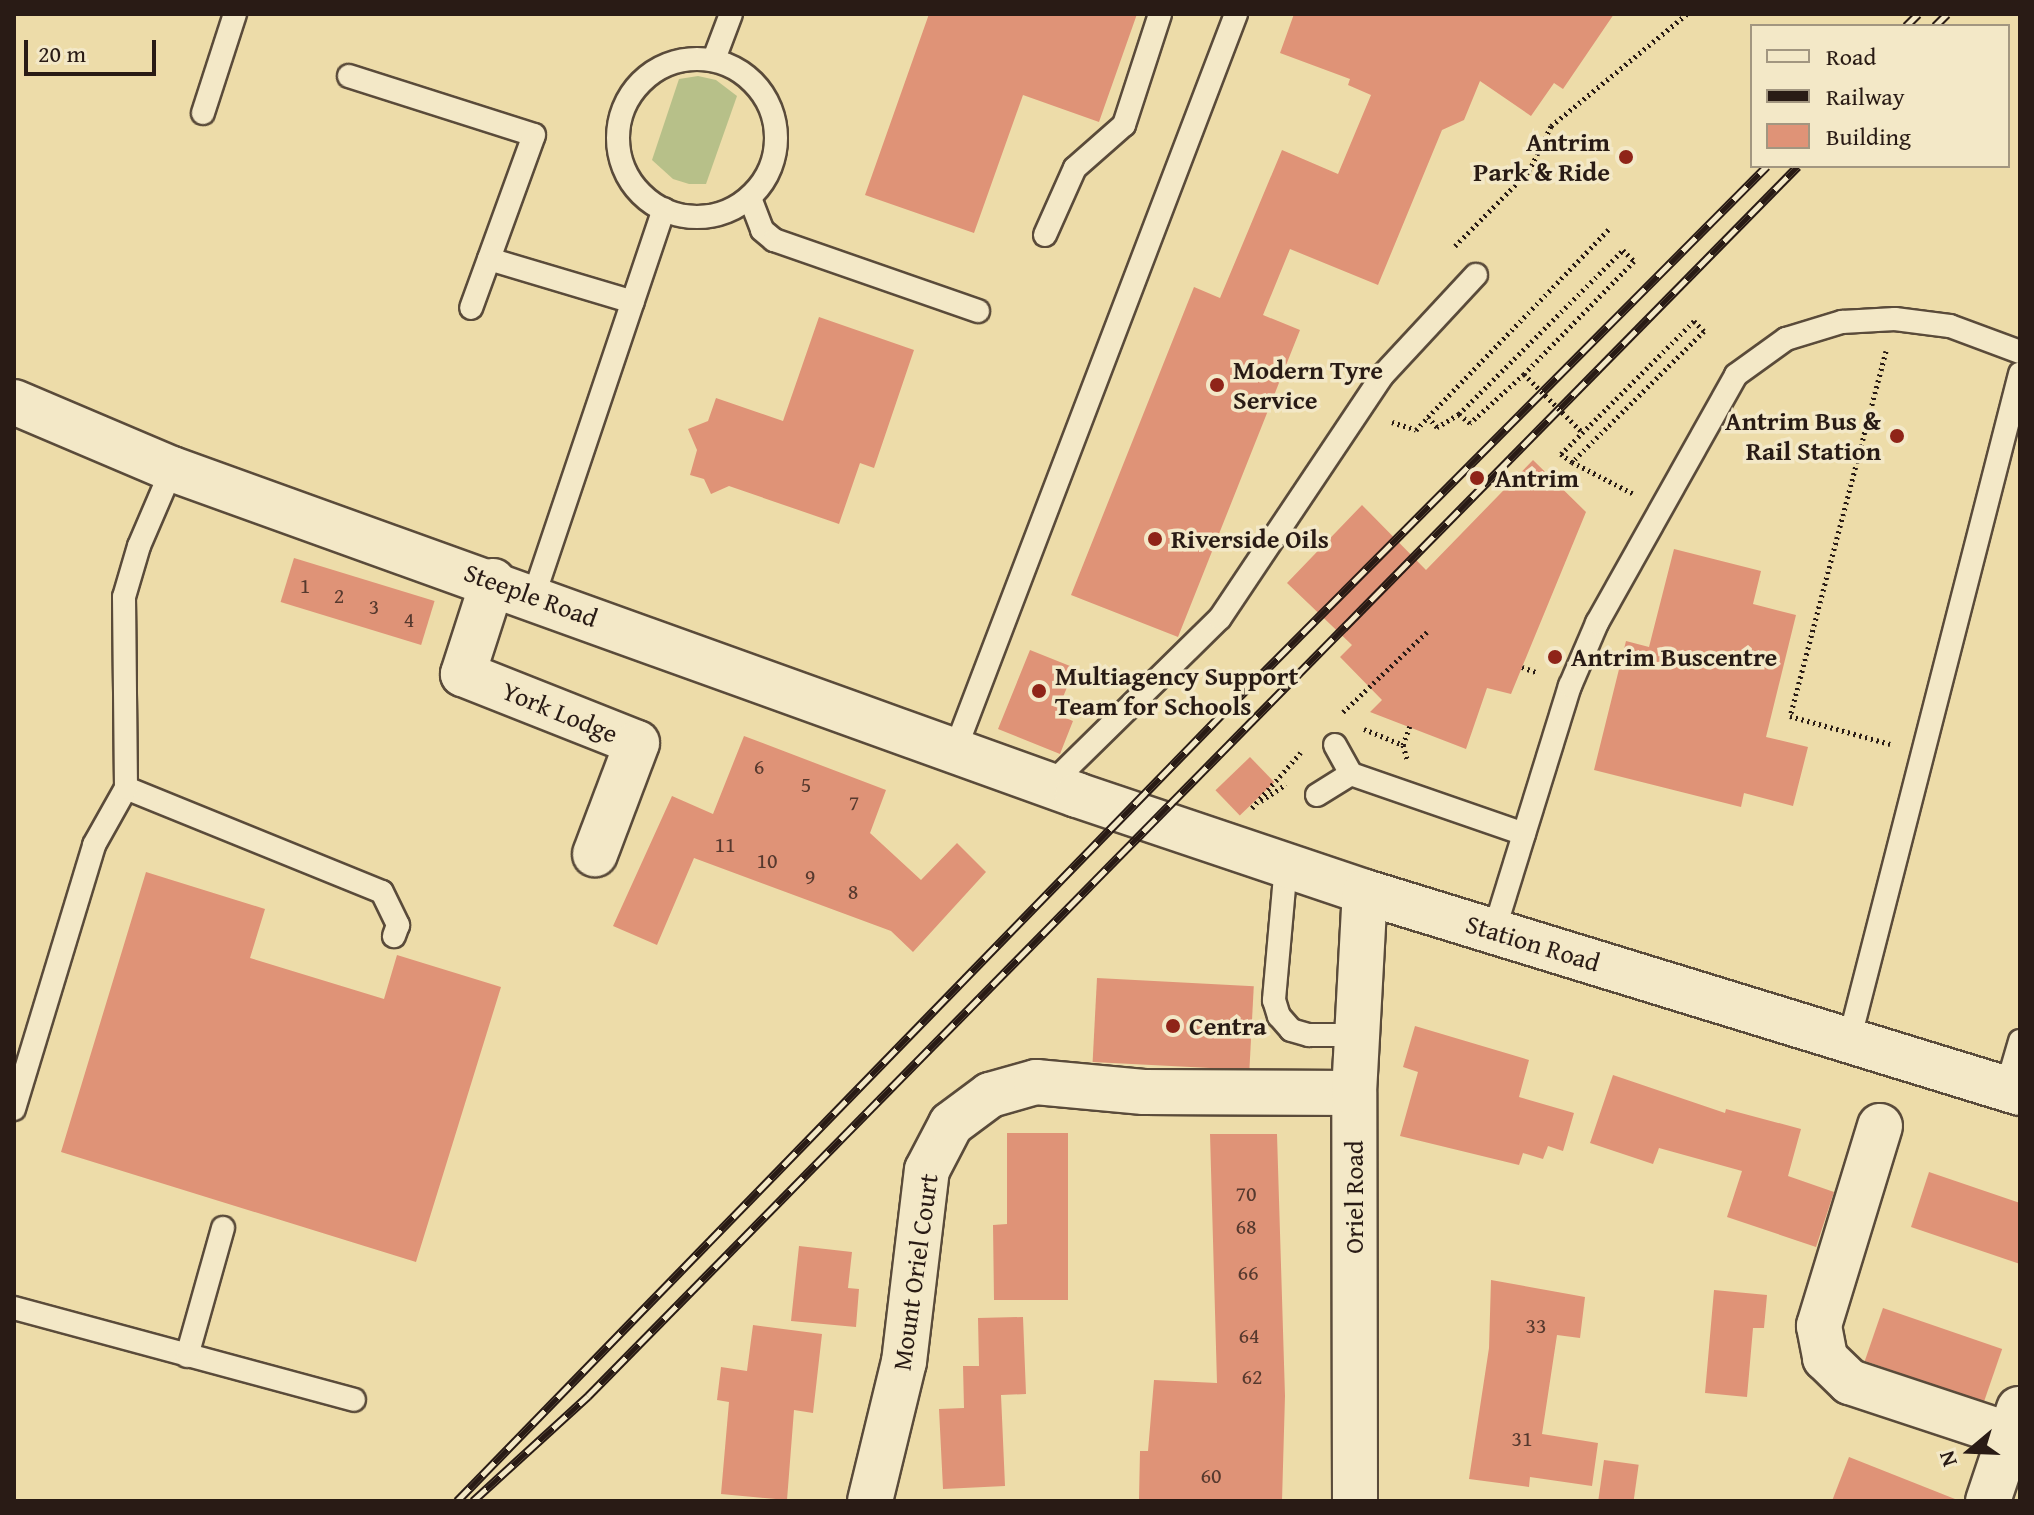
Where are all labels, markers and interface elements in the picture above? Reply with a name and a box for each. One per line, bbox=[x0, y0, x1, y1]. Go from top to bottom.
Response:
scale bar bbox=[28, 24, 160, 74]
legend bbox=[1750, 24, 2010, 168]
text: 20 m bbox=[38, 36, 86, 71]
text: Road bbox=[1826, 39, 1876, 74]
text: Railway bbox=[1826, 79, 1905, 114]
text: Building bbox=[1826, 119, 1911, 154]
place label: Antrim Park & Ride bbox=[1473, 126, 1610, 188]
marker: Antrim Park & Ride bbox=[1617, 148, 1635, 166]
place label: Modern Tyre Service bbox=[1233, 354, 1383, 416]
marker: Modern Tyre Service bbox=[1208, 376, 1226, 394]
place label: Antrim Bus & Rail Station bbox=[1725, 405, 1881, 466]
marker: Antrim Bus & Rail Station bbox=[1888, 427, 1906, 445]
place label: Antrim bbox=[1495, 462, 1579, 494]
marker: Antrim bbox=[1466, 467, 1488, 489]
place label: Riverside Oils bbox=[1171, 523, 1329, 555]
marker: Riverside Oils bbox=[1146, 530, 1164, 548]
street label: Steeple Road bbox=[460, 556, 602, 634]
house number: 1 bbox=[300, 573, 310, 599]
house number: 2 bbox=[334, 583, 344, 609]
house number: 3 bbox=[369, 594, 379, 620]
house number: 4 bbox=[404, 607, 414, 633]
place label: Antrim Buscentre bbox=[1571, 641, 1777, 673]
marker: Antrim Buscentre bbox=[1546, 648, 1564, 666]
place label: Multiagency Support Team for Schools bbox=[1055, 660, 1298, 722]
street label: York Lodge bbox=[498, 675, 622, 749]
marker: Multiagency Support Team for Schools bbox=[1030, 682, 1048, 700]
house number: 6 bbox=[754, 754, 764, 780]
house number: 5 bbox=[801, 772, 811, 798]
house number: 7 bbox=[849, 790, 859, 816]
house number: 11 bbox=[714, 832, 736, 858]
house number: 10 bbox=[756, 848, 778, 874]
house number: 9 bbox=[805, 864, 815, 890]
house number: 8 bbox=[848, 879, 858, 905]
street label: Station Road bbox=[1462, 908, 1604, 978]
place label: Centra bbox=[1189, 1010, 1267, 1042]
marker: Centra bbox=[1164, 1017, 1182, 1035]
street label: Oriel Road bbox=[1338, 1140, 1370, 1254]
street label: Mount Oriel Court bbox=[886, 1172, 944, 1372]
house number: 70 bbox=[1235, 1181, 1257, 1207]
house number: 68 bbox=[1235, 1214, 1257, 1240]
house number: 66 bbox=[1237, 1260, 1259, 1286]
house number: 33 bbox=[1525, 1313, 1547, 1339]
house number: 64 bbox=[1238, 1323, 1260, 1349]
house number: 62 bbox=[1241, 1364, 1263, 1390]
north arrow bbox=[1930, 1411, 2010, 1491]
house number: 31 bbox=[1511, 1426, 1533, 1452]
text: N bbox=[1930, 1447, 1965, 1471]
house number: 60 bbox=[1200, 1463, 1222, 1489]

